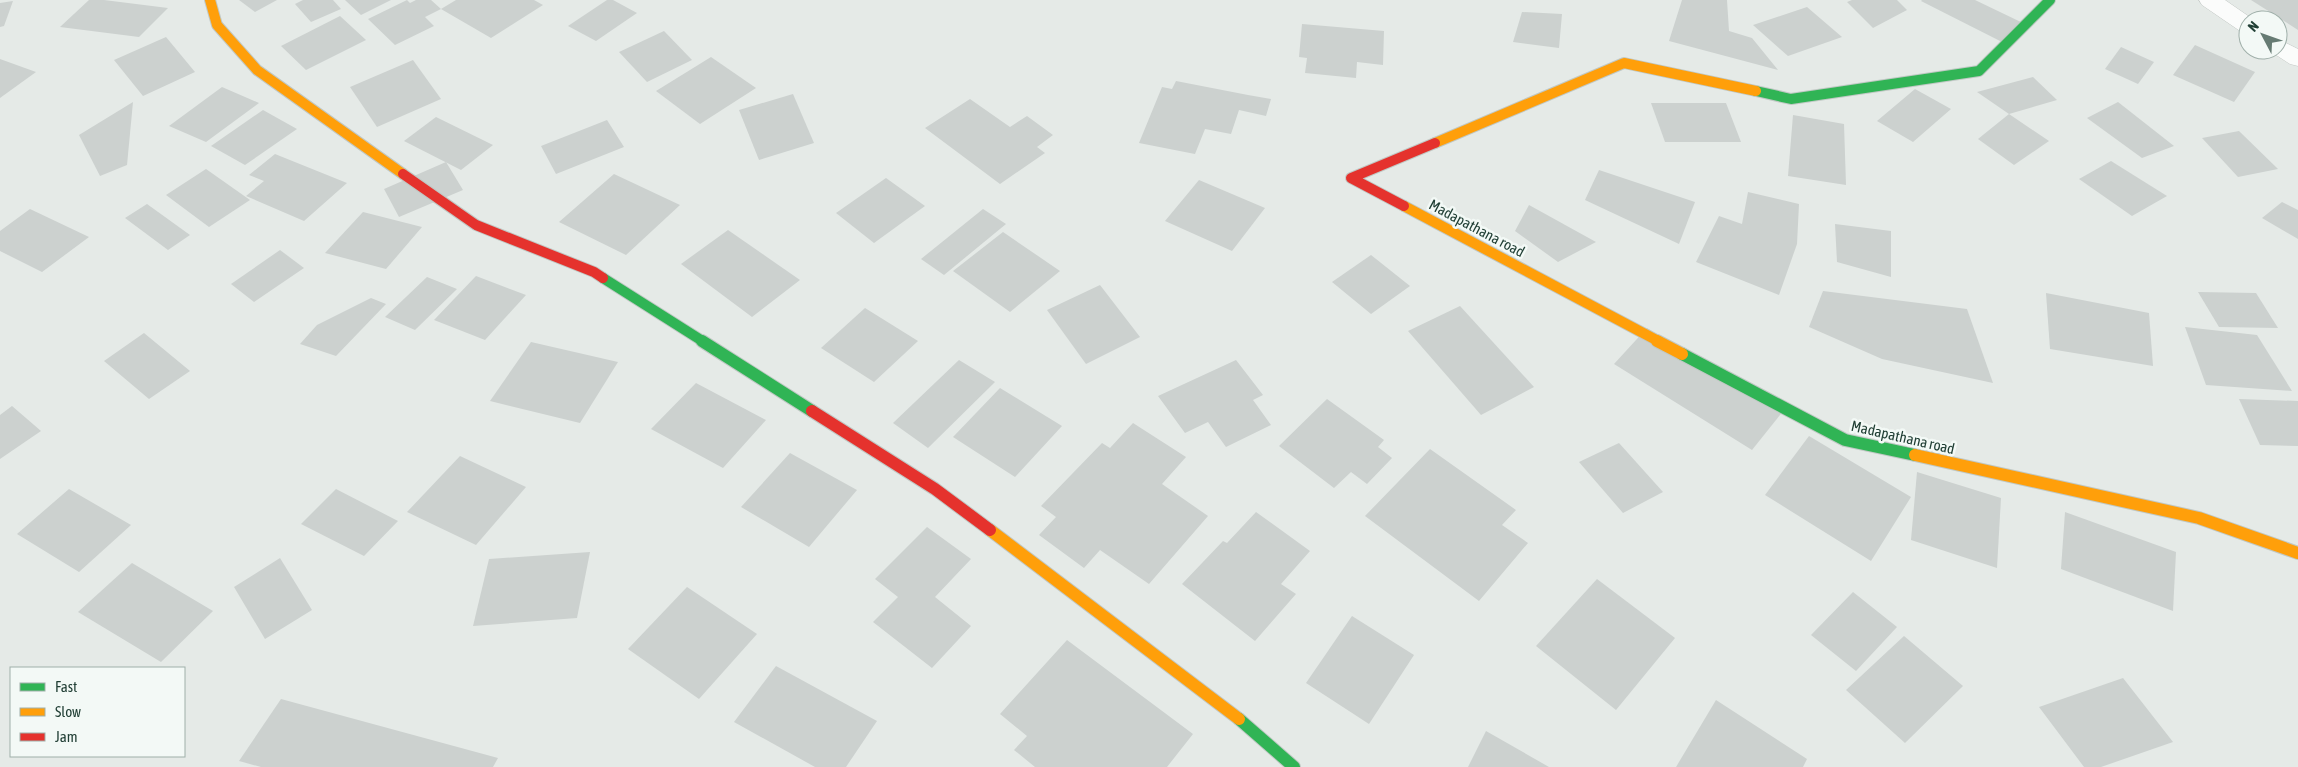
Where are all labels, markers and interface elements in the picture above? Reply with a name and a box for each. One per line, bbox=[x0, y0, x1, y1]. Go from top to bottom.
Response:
north arrow bbox=[2238, 10, 2288, 60]
text: N bbox=[2244, 18, 2262, 35]
street label: Madapathana road bbox=[1426, 196, 1528, 260]
street label: Madapathana road bbox=[1850, 417, 1956, 457]
legend bbox=[10, 667, 185, 757]
text: Fast bbox=[55, 678, 77, 695]
text: Slow bbox=[55, 703, 81, 720]
text: Jam bbox=[55, 728, 78, 745]

